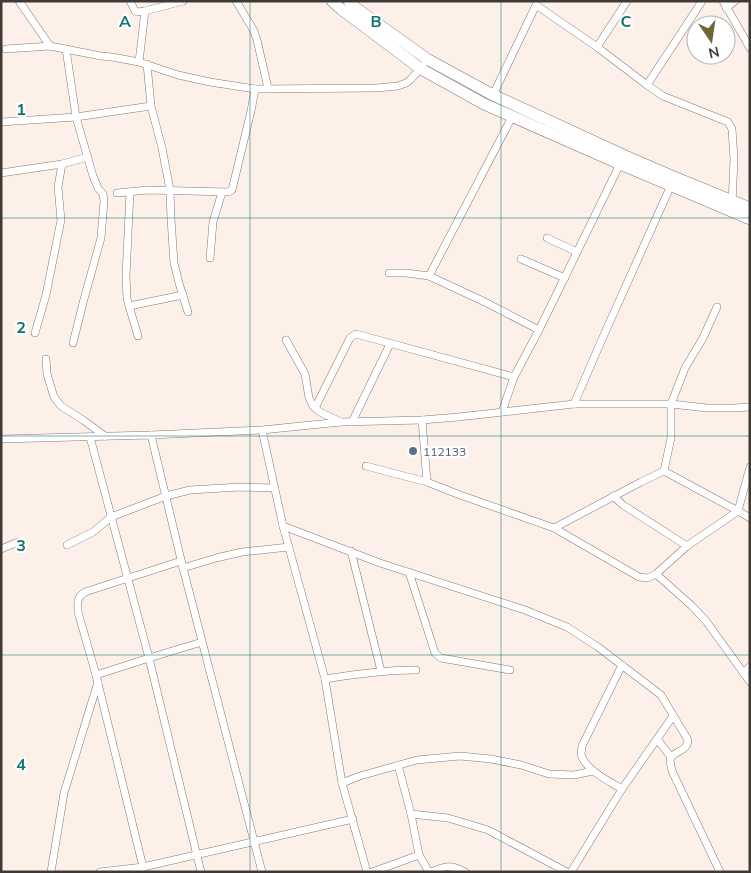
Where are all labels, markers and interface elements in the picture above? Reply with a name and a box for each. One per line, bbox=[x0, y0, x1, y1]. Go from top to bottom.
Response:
text: A bbox=[119, 11, 131, 31]
text: B bbox=[370, 11, 382, 31]
text: C bbox=[621, 11, 632, 31]
north arrow bbox=[686, 15, 736, 65]
text: N bbox=[707, 43, 721, 63]
text: 1 bbox=[16, 99, 26, 119]
text: 2 bbox=[16, 317, 26, 337]
place label: 112133 bbox=[423, 444, 466, 459]
marker: 112133 bbox=[407, 445, 419, 457]
text: 3 bbox=[16, 535, 26, 555]
text: 4 bbox=[16, 754, 26, 774]

